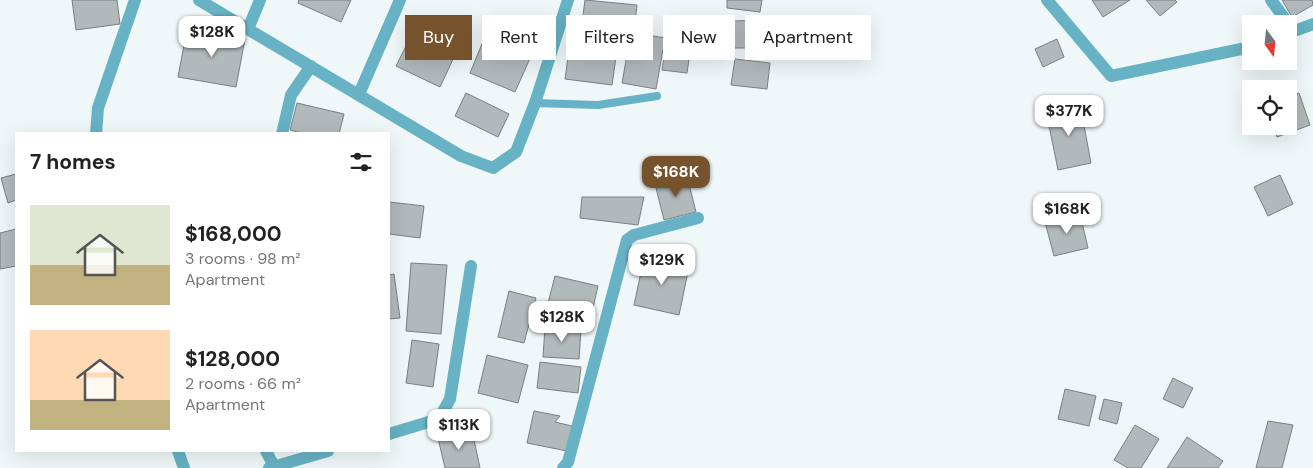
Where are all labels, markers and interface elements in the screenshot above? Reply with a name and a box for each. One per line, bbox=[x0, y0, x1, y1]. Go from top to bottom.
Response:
pin: $128K bbox=[177, 15, 247, 58]
chip: Buy bbox=[405, 15, 472, 60]
chip: Rent bbox=[482, 15, 556, 60]
chip: Filters bbox=[566, 15, 653, 60]
chip: New bbox=[663, 15, 735, 60]
chip: Apartment bbox=[745, 15, 871, 60]
north arrow bbox=[1242, 15, 1298, 70]
map controls bbox=[1242, 15, 1297, 135]
text: $128K bbox=[189, 21, 235, 42]
button: locate bbox=[1242, 80, 1297, 135]
pin: $377K bbox=[1034, 94, 1104, 137]
text: $377K bbox=[1046, 100, 1092, 121]
text: 7 homes bbox=[30, 148, 116, 176]
icon: filters bbox=[347, 148, 375, 176]
pin: $168K bbox=[641, 156, 711, 198]
text: $168K bbox=[653, 161, 699, 182]
pin: $168K bbox=[1032, 192, 1102, 235]
text: $168K bbox=[1044, 198, 1090, 219]
text: $168,000 bbox=[185, 220, 281, 248]
icon: home bbox=[70, 225, 130, 285]
pin: $129K bbox=[627, 244, 697, 286]
text: 3 rooms · 98 m² bbox=[185, 248, 301, 269]
text: $129K bbox=[639, 249, 685, 270]
text: Apartment bbox=[185, 269, 265, 290]
pin: $128K bbox=[527, 300, 597, 343]
text: $128K bbox=[539, 306, 585, 327]
text: $128,000 bbox=[185, 345, 280, 373]
icon: home bbox=[70, 350, 130, 410]
text: 2 rooms · 66 m² bbox=[185, 373, 301, 394]
text: Apartment bbox=[185, 394, 265, 415]
pin: $113K bbox=[424, 408, 494, 451]
text: $113K bbox=[438, 414, 480, 435]

